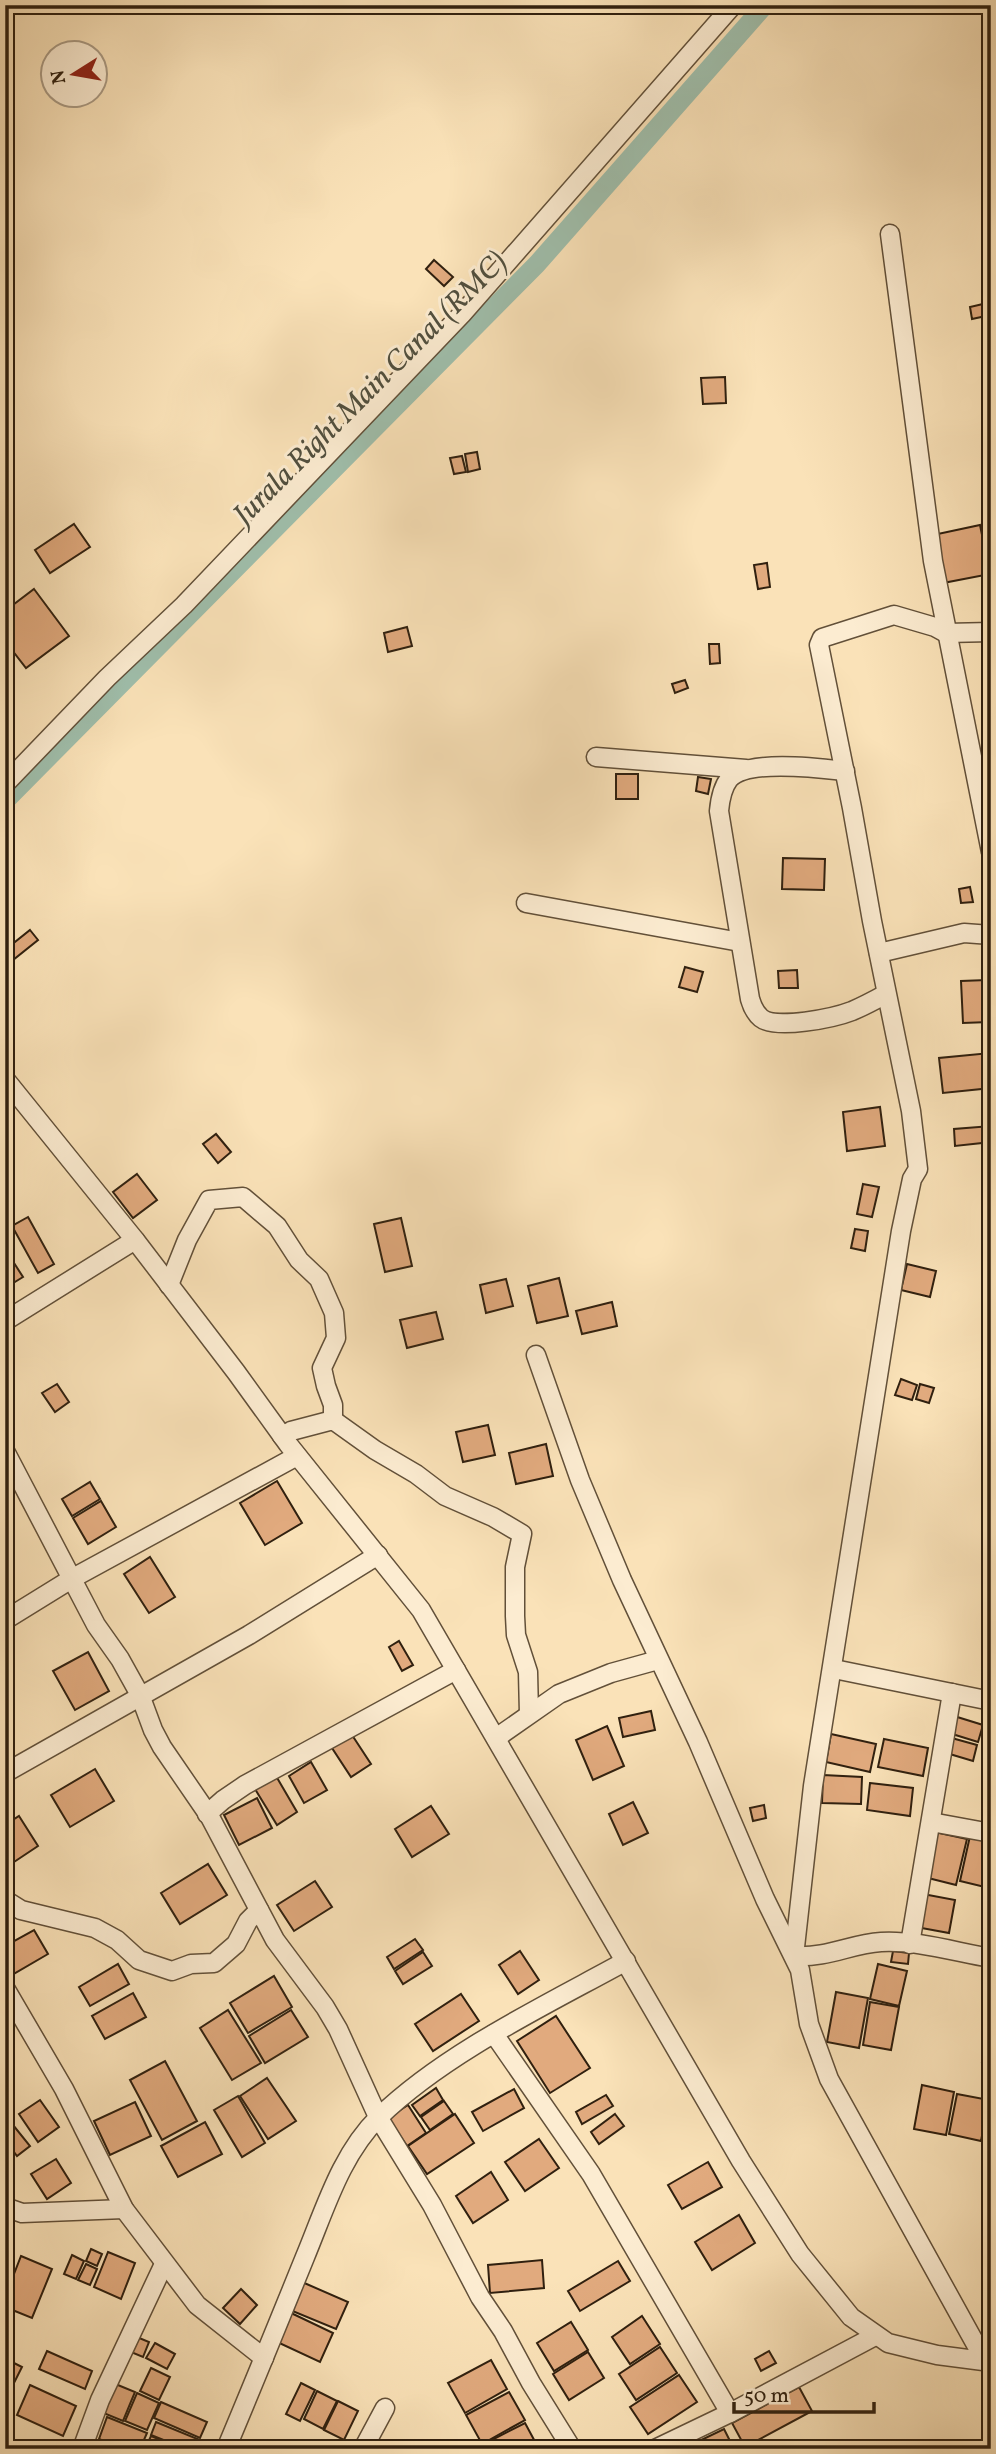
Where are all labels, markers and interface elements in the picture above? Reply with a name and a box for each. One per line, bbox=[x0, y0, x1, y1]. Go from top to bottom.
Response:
north arrow bbox=[38, 38, 108, 108]
text: N bbox=[45, 67, 73, 86]
water label: Jurala Right Main Canal (RMC) bbox=[222, 242, 518, 538]
scale bar bbox=[734, 2370, 874, 2414]
text: 50 m bbox=[744, 2382, 789, 2411]

